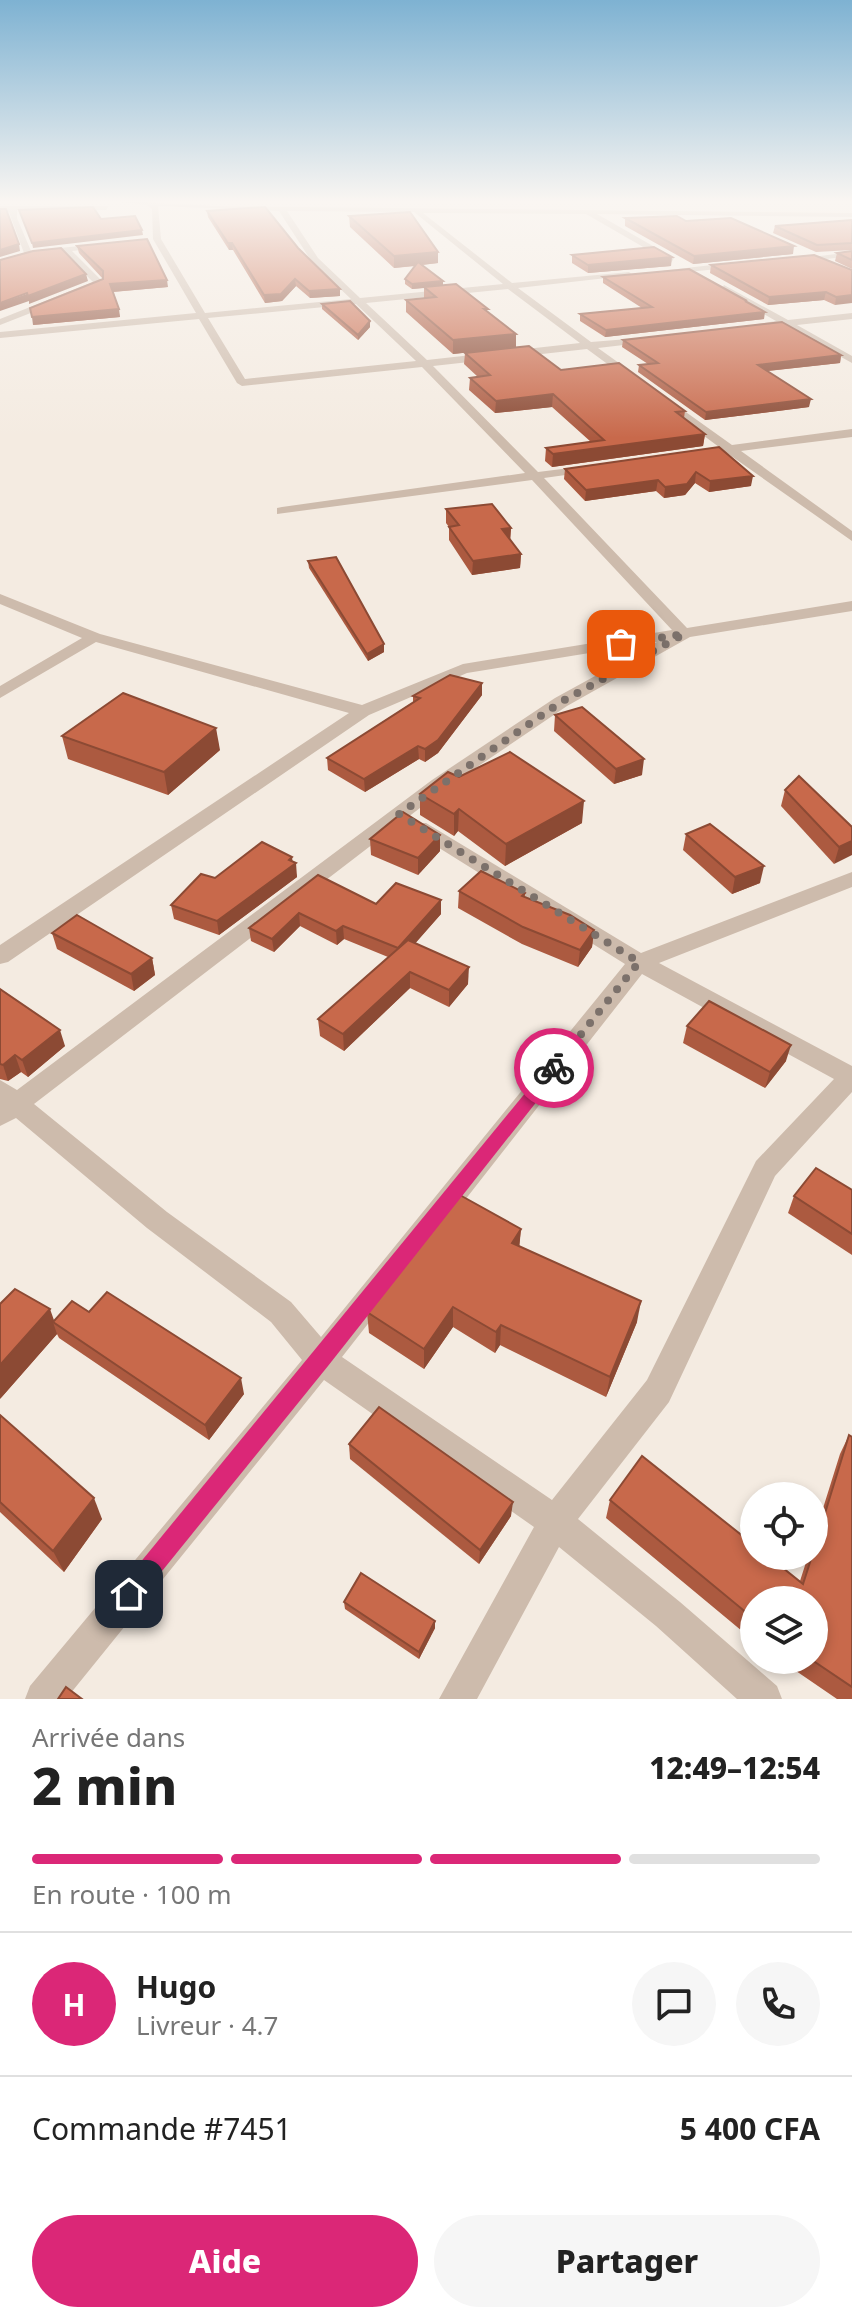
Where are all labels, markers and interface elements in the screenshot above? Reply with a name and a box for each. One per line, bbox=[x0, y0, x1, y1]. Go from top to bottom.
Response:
pin bbox=[587, 610, 655, 678]
icon: bag bbox=[599, 622, 643, 666]
courier bbox=[514, 1028, 594, 1108]
icon: bike bbox=[532, 1046, 576, 1090]
map controls bbox=[740, 1482, 828, 1674]
button: locate bbox=[740, 1482, 828, 1570]
pin bbox=[95, 1560, 163, 1628]
icon: home bbox=[107, 1572, 151, 1616]
button: layers bbox=[740, 1586, 828, 1674]
text: Arrivée dans bbox=[32, 1719, 185, 1755]
text: 12:49–12:54 bbox=[649, 1747, 820, 1788]
text: 2 min bbox=[32, 1749, 177, 1820]
text: En route · 100 m bbox=[32, 1876, 232, 1912]
button: chat bbox=[632, 1962, 716, 2046]
button: phone bbox=[736, 1962, 820, 2046]
text: Hugo bbox=[136, 1966, 216, 2007]
text: H bbox=[63, 1984, 85, 2025]
text: Livreur · 4.7 bbox=[136, 2007, 278, 2043]
text: Commande #7451 bbox=[32, 2108, 292, 2149]
text: 5 400 CFA bbox=[680, 2108, 820, 2149]
button: Aide bbox=[32, 2215, 418, 2307]
button: Partager bbox=[434, 2215, 820, 2307]

